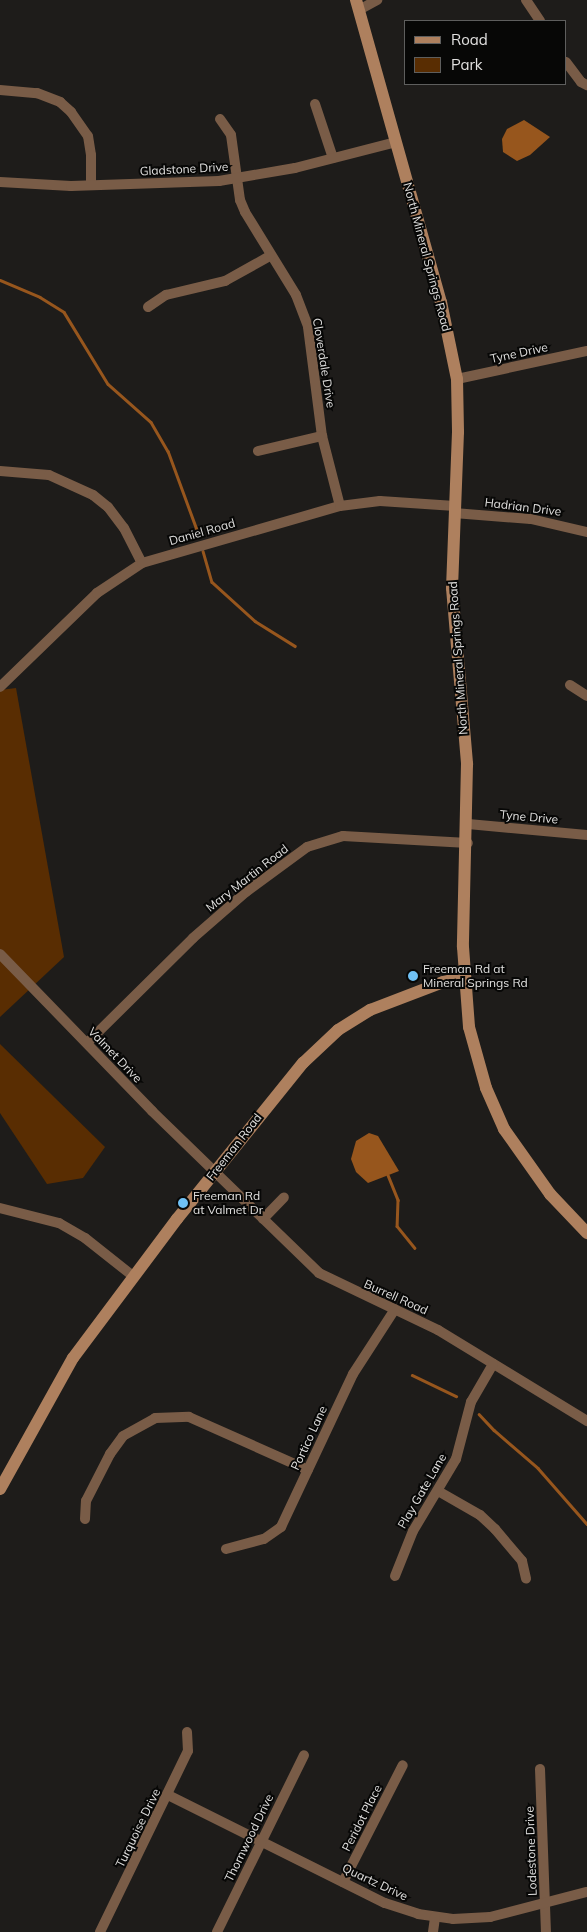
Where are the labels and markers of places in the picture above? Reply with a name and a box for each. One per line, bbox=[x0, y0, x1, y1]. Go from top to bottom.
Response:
place label: Freeman Rd at Mineral Springs Rd bbox=[423, 962, 528, 990]
marker: Freeman Rd at Mineral Springs Rd bbox=[407, 970, 419, 982]
place label: Freeman Rd at Valmet Dr bbox=[193, 1189, 263, 1217]
marker: Freeman Rd at Valmet Dr bbox=[177, 1197, 189, 1209]

